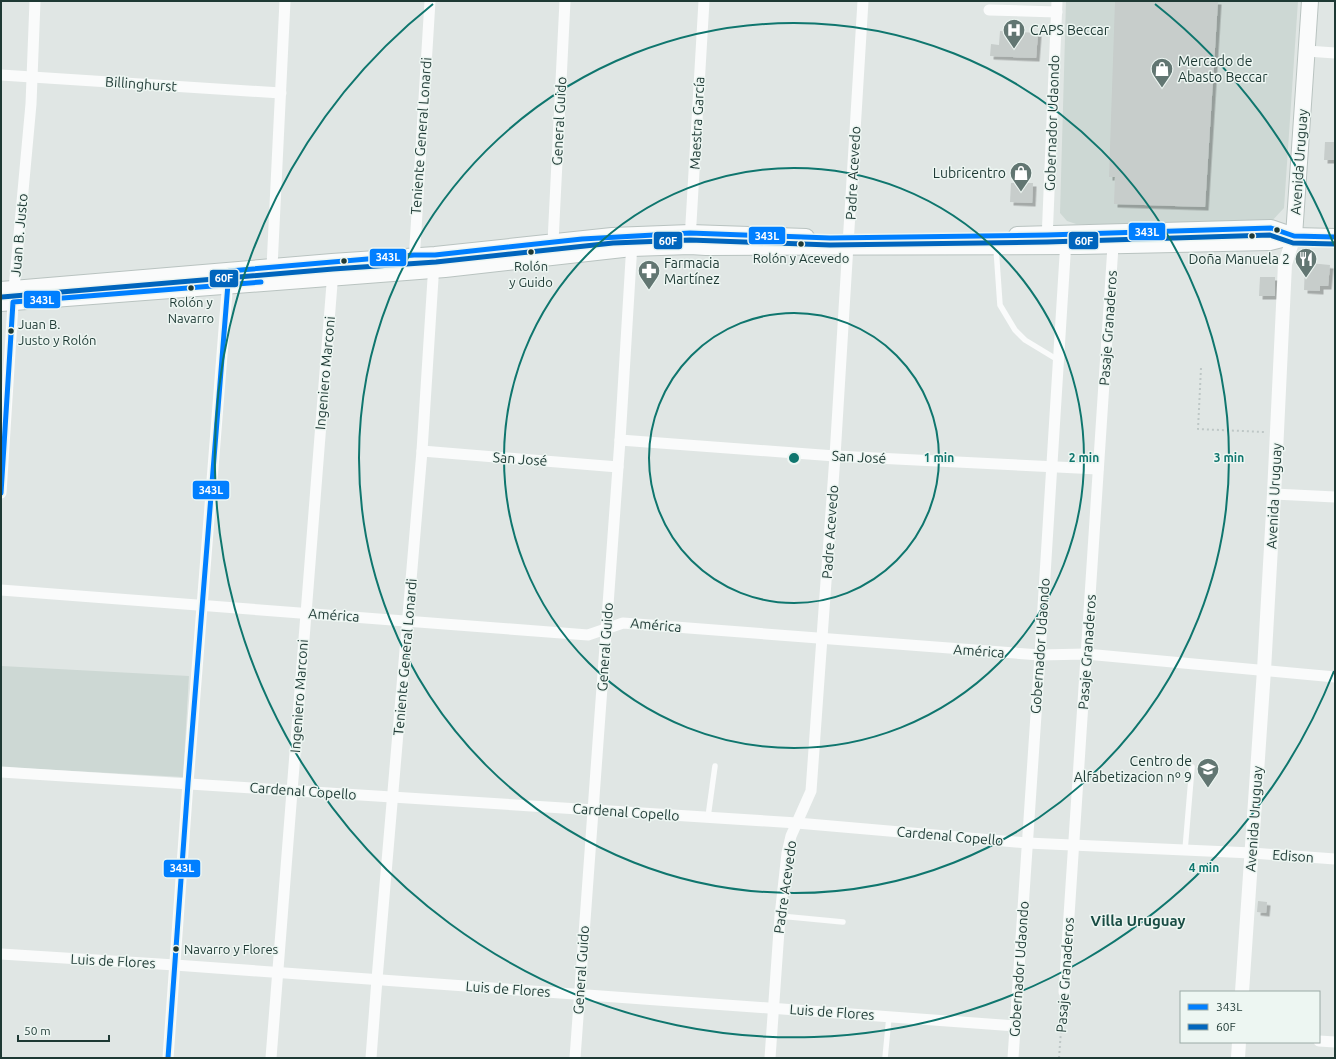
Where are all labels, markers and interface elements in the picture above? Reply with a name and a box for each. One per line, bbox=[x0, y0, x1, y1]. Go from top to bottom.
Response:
hospital icon: CAPS Beccar bbox=[1001, 17, 1027, 50]
place label: CAPS Beccar bbox=[1030, 22, 1110, 38]
place label: Mercado de Abasto Beccar bbox=[1178, 53, 1268, 85]
street label: Gobernador Udaondo bbox=[1042, 55, 1062, 191]
shop icon: Mercado de Abasto Beccar bbox=[1149, 56, 1175, 89]
street label: Teniente General Lonardi bbox=[408, 57, 434, 215]
street label: Billinghurst bbox=[105, 74, 178, 95]
street label: General Guido bbox=[549, 76, 569, 166]
street label: Maestra García bbox=[687, 76, 707, 170]
street label: Avenida Uruguay bbox=[1287, 108, 1311, 216]
street label: Padre Acevedo bbox=[843, 126, 863, 220]
shop icon: Lubricentro bbox=[1008, 160, 1034, 193]
place label: Lubricentro bbox=[933, 165, 1006, 181]
street label: Juan B. Justo bbox=[7, 193, 31, 277]
line badge: 343L bbox=[1128, 222, 1166, 241]
unlabelled marker bbox=[1272, 225, 1282, 235]
line badge: 343L bbox=[748, 226, 786, 245]
text: 343L bbox=[1135, 226, 1159, 238]
text: 343L bbox=[755, 230, 779, 242]
line badge: 60F bbox=[653, 231, 683, 250]
line badge: 60F bbox=[1068, 231, 1099, 250]
unlabelled marker bbox=[1247, 231, 1257, 241]
text: 60F bbox=[659, 235, 677, 247]
text: 60F bbox=[1075, 235, 1093, 247]
marker: Rolón y Acevedo bbox=[796, 239, 806, 249]
restaurant icon: Doña Manuela 2 bbox=[1293, 246, 1319, 279]
marker: Rolón y Guido bbox=[526, 247, 536, 257]
line badge: 343L bbox=[369, 248, 407, 267]
text: 343L bbox=[376, 251, 400, 263]
place label: Rolón y Acevedo bbox=[753, 251, 849, 265]
place label: Doña Manuela 2 bbox=[1188, 251, 1290, 267]
place label: Farmacia Martínez bbox=[664, 255, 720, 287]
unlabelled marker bbox=[339, 256, 349, 266]
pharmacy icon: Farmacia Martínez bbox=[636, 258, 662, 291]
place label: Rolón y Guido bbox=[509, 259, 553, 289]
line badge: 60F bbox=[209, 269, 239, 288]
street label: Pasaje Granaderos bbox=[1096, 270, 1120, 386]
text: 60F bbox=[215, 272, 233, 284]
marker: Rolón y Navarro bbox=[186, 283, 196, 293]
line badge: 343L bbox=[23, 290, 61, 309]
text: 343L bbox=[30, 294, 54, 306]
place label: Rolón y Navarro bbox=[168, 295, 214, 325]
street label: Ingeniero Marconi bbox=[312, 316, 338, 430]
place label: Juan B. Justo y Rolón bbox=[18, 317, 96, 347]
marker: Juan B. Justo y Rolón bbox=[6, 326, 16, 336]
street label: Avenida Uruguay bbox=[1263, 442, 1285, 549]
street label: San José bbox=[831, 448, 887, 466]
street label: San José bbox=[492, 449, 548, 469]
centre of rings bbox=[787, 451, 801, 465]
text: 1 min bbox=[924, 451, 954, 464]
text: 2 min bbox=[1069, 451, 1099, 464]
text: 3 min bbox=[1214, 451, 1244, 464]
line badge: 343L bbox=[192, 480, 230, 500]
text: 343L bbox=[199, 484, 223, 496]
street label: Padre Acevedo bbox=[819, 485, 841, 579]
street label: Gobernador Udaondo bbox=[1027, 577, 1053, 715]
street label: Teniente General Lonardi bbox=[390, 578, 420, 736]
street label: Pasaje Granaderos bbox=[1075, 594, 1099, 710]
street label: General Guido bbox=[594, 602, 616, 692]
street label: América bbox=[308, 605, 360, 625]
street label: América bbox=[630, 615, 682, 635]
street label: Ingeniero Marconi bbox=[287, 639, 311, 753]
street label: América bbox=[953, 641, 1005, 661]
place label: Centro de Alfabetizacion nº 9 bbox=[1074, 753, 1192, 785]
school or university icon: Centro de Alfabetizacion nº 9 bbox=[1195, 756, 1221, 789]
street label: Avenida Uruguay bbox=[1242, 765, 1266, 873]
street label: Cardenal Copello bbox=[249, 779, 357, 803]
street label: Cardenal Copello bbox=[572, 800, 680, 824]
street label: Cardenal Copello bbox=[896, 823, 1004, 849]
street label: Padre Acevedo bbox=[771, 839, 799, 935]
street label: Edison bbox=[1272, 847, 1314, 865]
line badge: 343L bbox=[163, 859, 201, 878]
text: 4 min bbox=[1189, 861, 1219, 874]
text: 343L bbox=[170, 862, 194, 874]
street label: Gobernador Udaondo bbox=[1006, 900, 1032, 1038]
district label: Villa Uruguay bbox=[1090, 912, 1186, 929]
street label: Pasaje Granaderos bbox=[1053, 917, 1077, 1033]
street label: General Guido bbox=[570, 925, 592, 1015]
place label: Navarro y Flores bbox=[184, 942, 279, 956]
marker: Navarro y Flores bbox=[171, 944, 181, 954]
street label: Luis de Flores bbox=[70, 951, 156, 971]
street label: Luis de Flores bbox=[465, 978, 551, 1000]
legend bbox=[1180, 991, 1320, 1043]
text: 343L bbox=[1216, 1000, 1242, 1013]
street label: Luis de Flores bbox=[789, 1001, 875, 1023]
scale bar bbox=[18, 1017, 109, 1043]
text: 60F bbox=[1216, 1020, 1236, 1033]
text: 50 m bbox=[24, 1024, 51, 1037]

